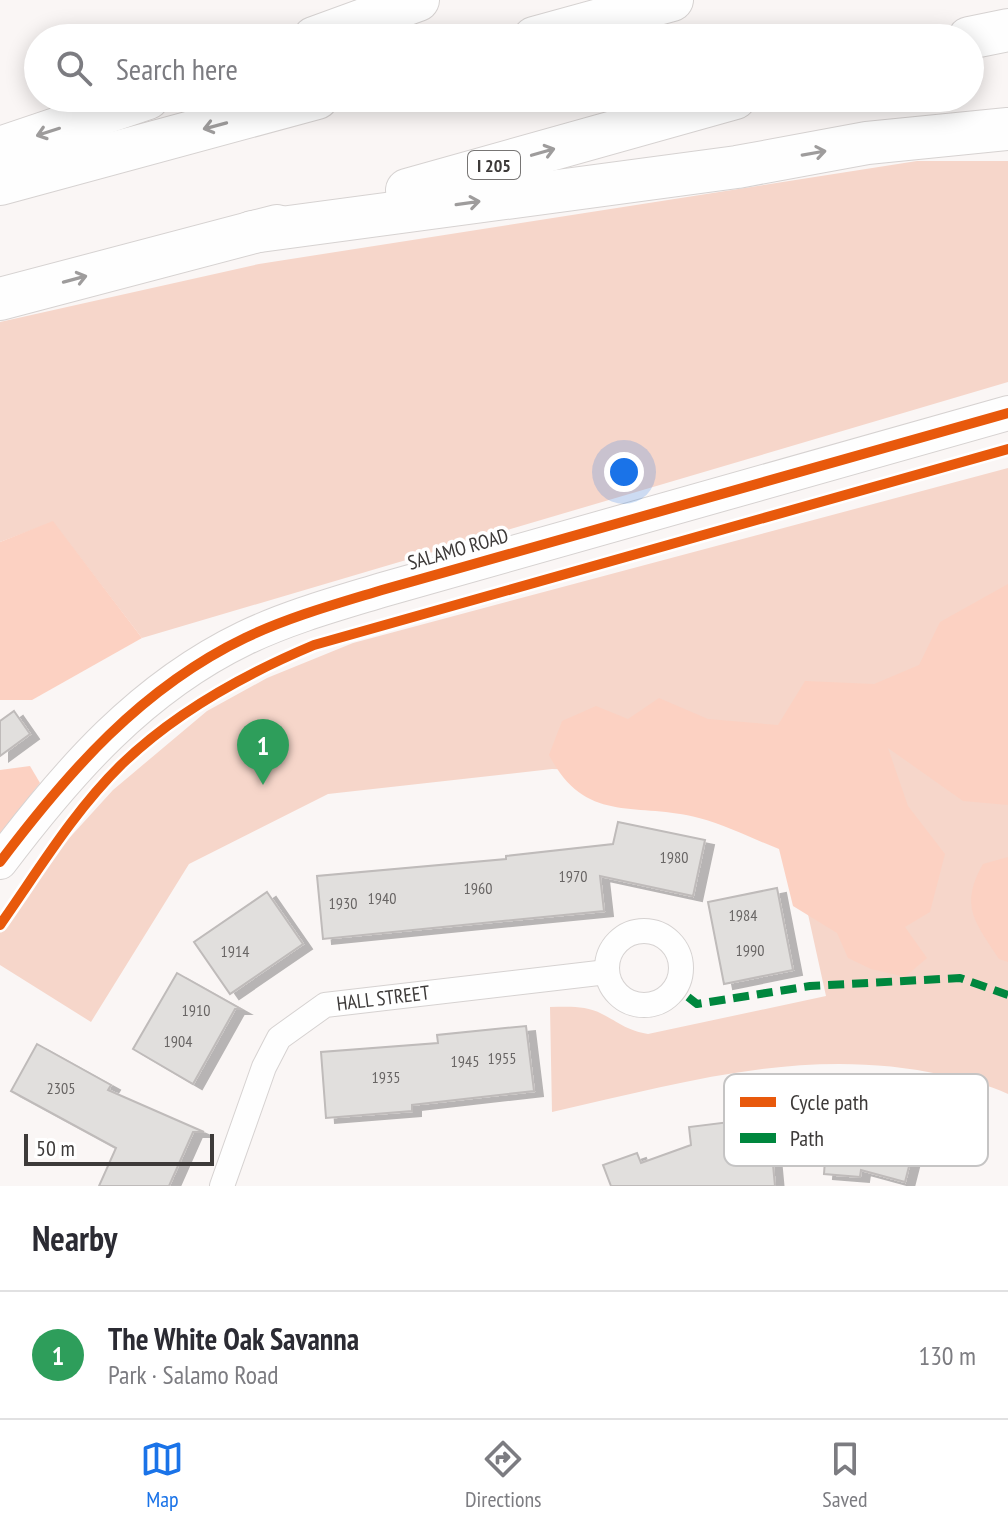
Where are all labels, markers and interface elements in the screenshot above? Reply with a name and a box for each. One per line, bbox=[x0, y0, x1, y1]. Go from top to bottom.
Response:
search box bbox=[24, 24, 984, 112]
icon: search bbox=[52, 46, 96, 90]
text: Search here bbox=[116, 49, 238, 88]
one-way arrow bbox=[202, 119, 228, 134]
one-way arrow bbox=[35, 126, 60, 141]
one-way arrow bbox=[530, 144, 556, 159]
one-way arrow bbox=[801, 144, 826, 159]
road number: I 205 bbox=[468, 151, 520, 179]
one-way arrow bbox=[455, 195, 480, 210]
one-way arrow bbox=[62, 271, 88, 286]
your location bbox=[604, 452, 644, 492]
street label: SALAMO ROAD bbox=[405, 522, 511, 576]
pin: 1 bbox=[237, 719, 289, 785]
house number: 1980 bbox=[660, 847, 688, 867]
house number: 1970 bbox=[559, 866, 587, 886]
house number: 1960 bbox=[464, 878, 492, 898]
house number: 1940 bbox=[368, 888, 396, 908]
house number: 1930 bbox=[329, 893, 357, 913]
house number: 1984 bbox=[729, 905, 757, 925]
house number: 1990 bbox=[736, 940, 764, 960]
house number: 1914 bbox=[221, 941, 249, 961]
street label: HALL STREET bbox=[335, 979, 431, 1017]
house number: 1910 bbox=[182, 1000, 210, 1020]
house number: 1904 bbox=[164, 1031, 192, 1051]
house number: 1955 bbox=[488, 1048, 516, 1068]
house number: 1945 bbox=[451, 1051, 479, 1071]
house number: 1935 bbox=[372, 1067, 400, 1087]
legend bbox=[724, 1074, 988, 1166]
house number: 2305 bbox=[47, 1078, 75, 1098]
text: Cycle path bbox=[790, 1088, 868, 1116]
text: Path bbox=[790, 1124, 824, 1152]
scale bar bbox=[24, 1130, 214, 1166]
text: 50 m bbox=[36, 1134, 75, 1162]
text: Nearby bbox=[32, 1216, 117, 1260]
text: The White Oak Savanna bbox=[108, 1319, 359, 1358]
text: 1 bbox=[52, 1339, 64, 1372]
text: 130 m bbox=[918, 1339, 976, 1372]
text: Park · Salamo Road bbox=[108, 1358, 279, 1391]
tab: Map bbox=[140, 1437, 184, 1513]
tab: Directions bbox=[465, 1437, 542, 1513]
tab: Saved bbox=[822, 1437, 868, 1513]

